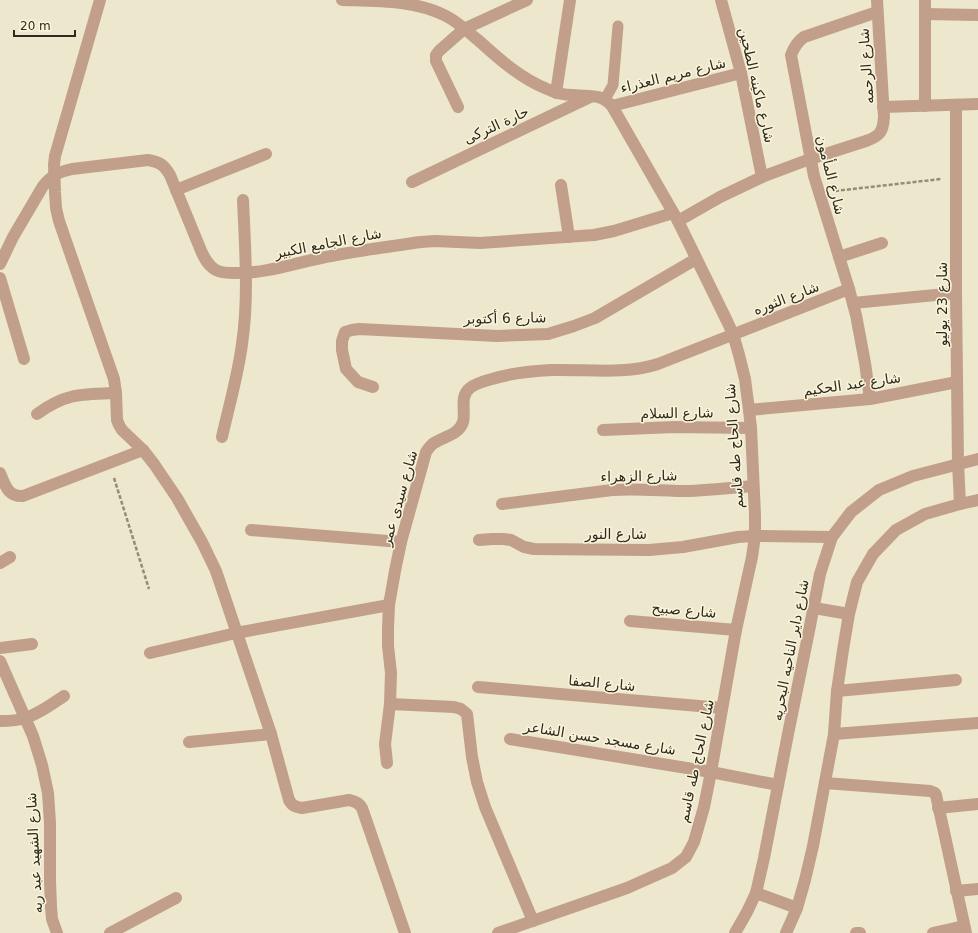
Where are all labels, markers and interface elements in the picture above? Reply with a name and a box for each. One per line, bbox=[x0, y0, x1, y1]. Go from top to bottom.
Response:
scale bar bbox=[14, 12, 75, 38]
text: 20 m bbox=[20, 19, 51, 33]
street label: شارع ماكينه الطحين bbox=[735, 26, 778, 144]
street label: شارع الرحمه bbox=[855, 28, 878, 104]
street label: شارع مريم العذراء bbox=[619, 54, 728, 97]
street label: حارة التركى bbox=[461, 103, 531, 148]
street label: شارع المأمون bbox=[812, 133, 851, 217]
street label: شارع الجامع الكبير bbox=[272, 225, 383, 262]
street label: شارع 23 يوليو bbox=[934, 262, 951, 347]
street label: شارع الثوره bbox=[751, 278, 822, 319]
street label: شارع 6 أكتوبر bbox=[463, 308, 546, 328]
street label: شارع عبد الحكيم bbox=[802, 369, 902, 400]
street label: شارع الحاج طه قاسم bbox=[722, 383, 747, 509]
street label: شارع السلام bbox=[640, 404, 714, 423]
street label: شارع سيدى عمر bbox=[377, 448, 421, 549]
street label: شارع الزهراء bbox=[600, 467, 678, 486]
street label: شارع النور bbox=[584, 526, 647, 543]
street label: شارع داير الناحيه البحريه bbox=[768, 578, 813, 722]
street label: شارع صبيح bbox=[651, 599, 717, 622]
street label: شارع الصفا bbox=[568, 672, 636, 695]
street label: شارع الحاج طه قاسم bbox=[675, 698, 718, 824]
street label: شارع مسجد حسن الشاعر bbox=[522, 718, 677, 759]
street label: شارع الشهيد عبد ربه bbox=[23, 792, 46, 914]

